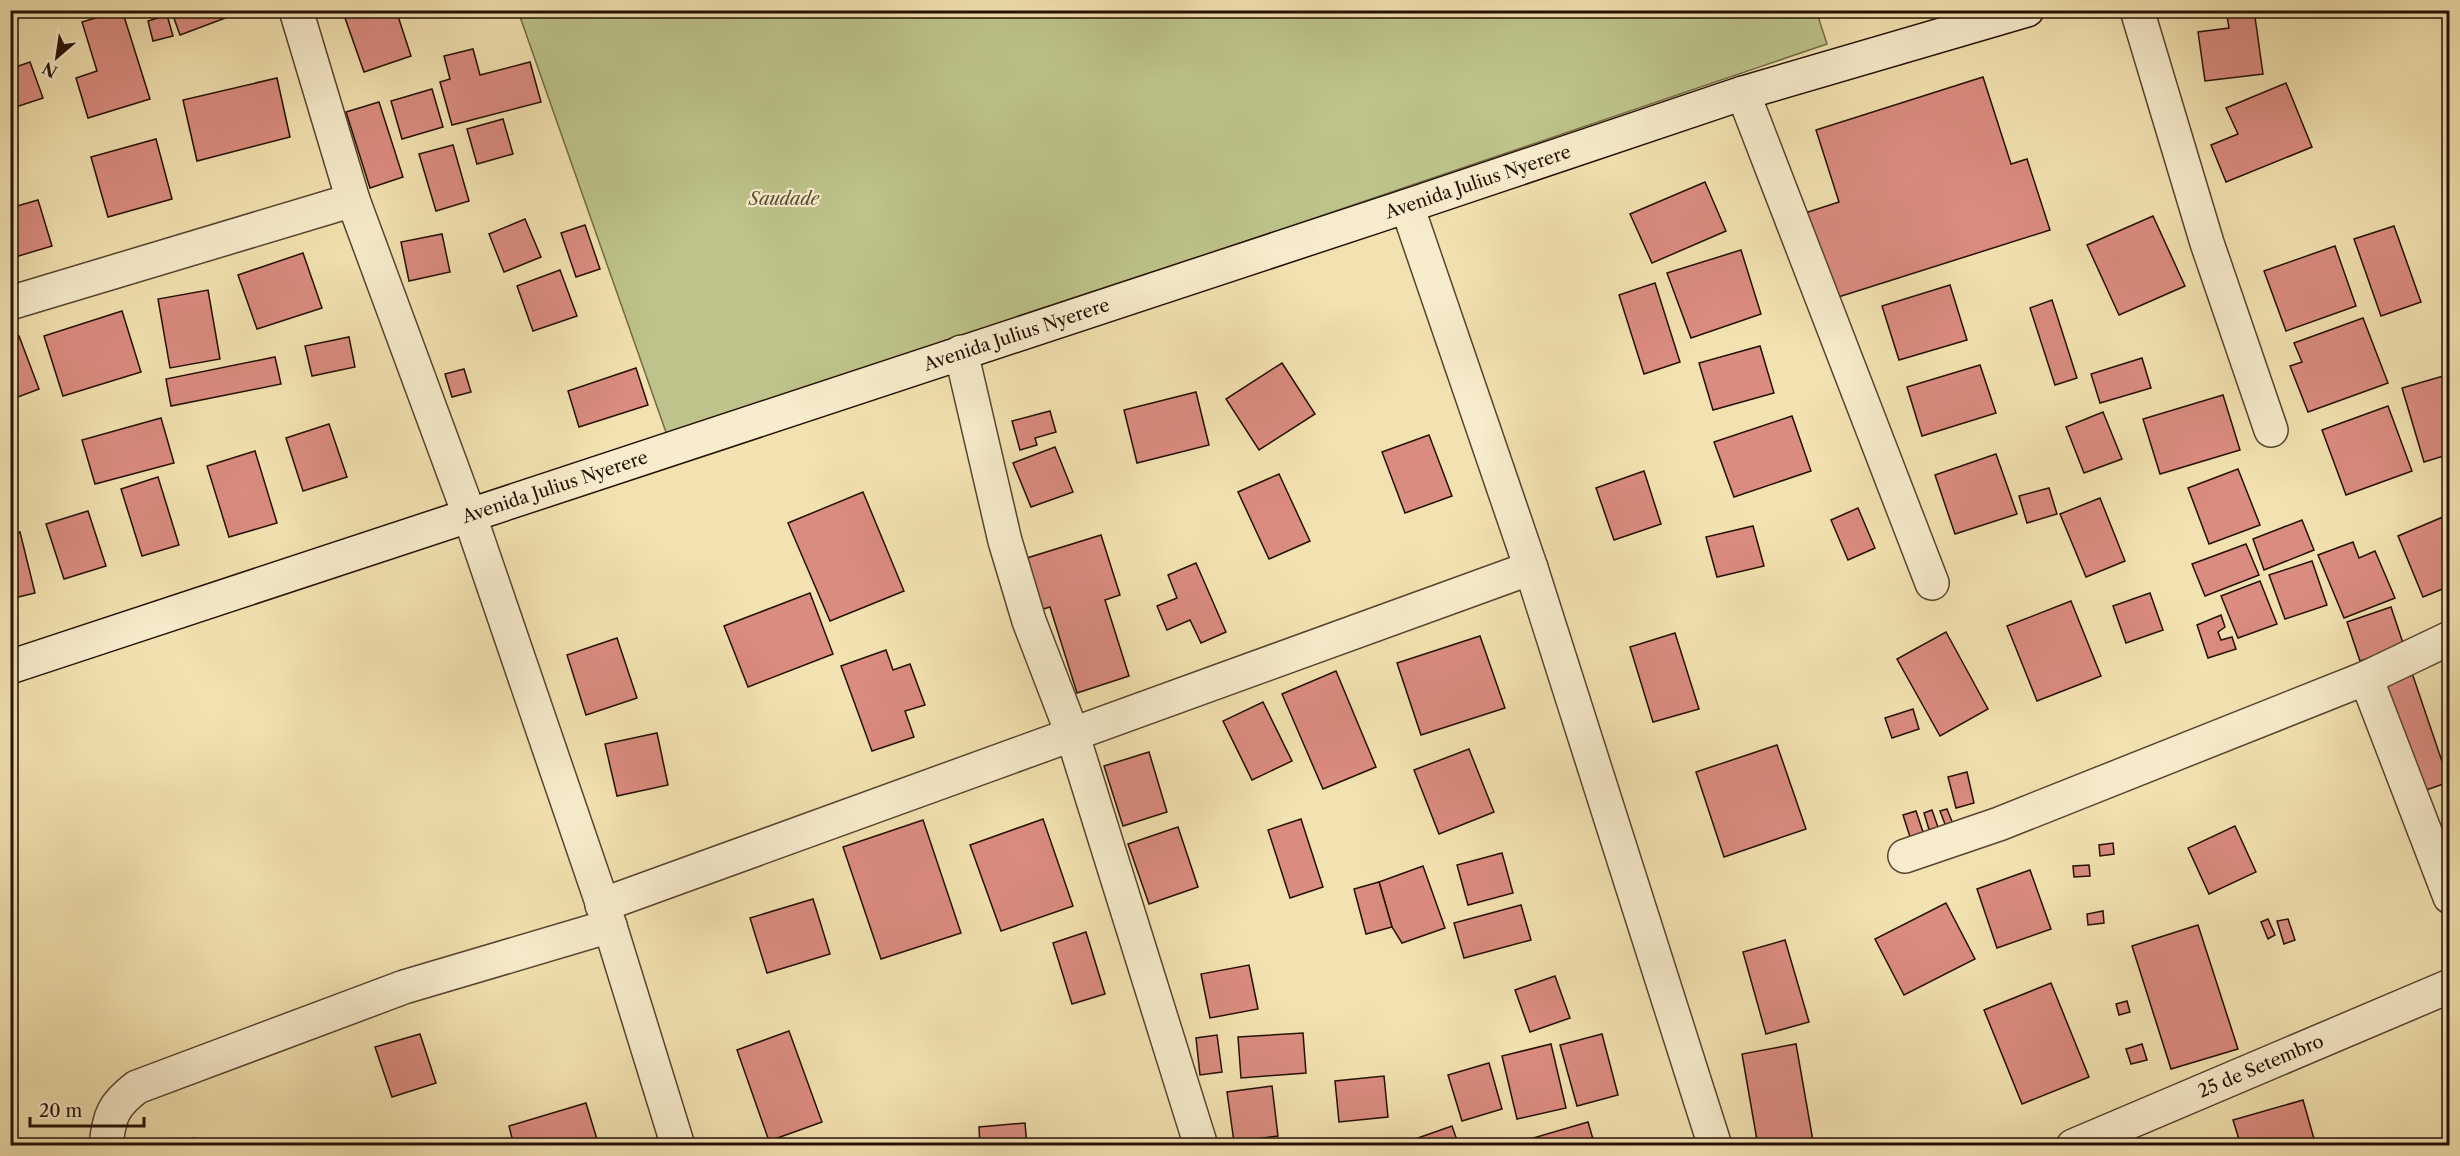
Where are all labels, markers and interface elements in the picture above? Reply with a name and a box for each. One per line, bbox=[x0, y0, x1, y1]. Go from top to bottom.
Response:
north arrow bbox=[27, 27, 87, 87]
text: N bbox=[39, 58, 61, 82]
street label: Avenida Julius Nyerere bbox=[1381, 141, 1574, 224]
park label: Saudade bbox=[748, 188, 820, 210]
street label: Avenida Julius Nyerere bbox=[920, 294, 1112, 376]
street label: Avenida Julius Nyerere bbox=[458, 446, 651, 528]
street label: 25 de Setembro bbox=[2195, 1030, 2327, 1103]
scale bar bbox=[30, 1090, 144, 1128]
text: 20 m bbox=[39, 1100, 83, 1122]

